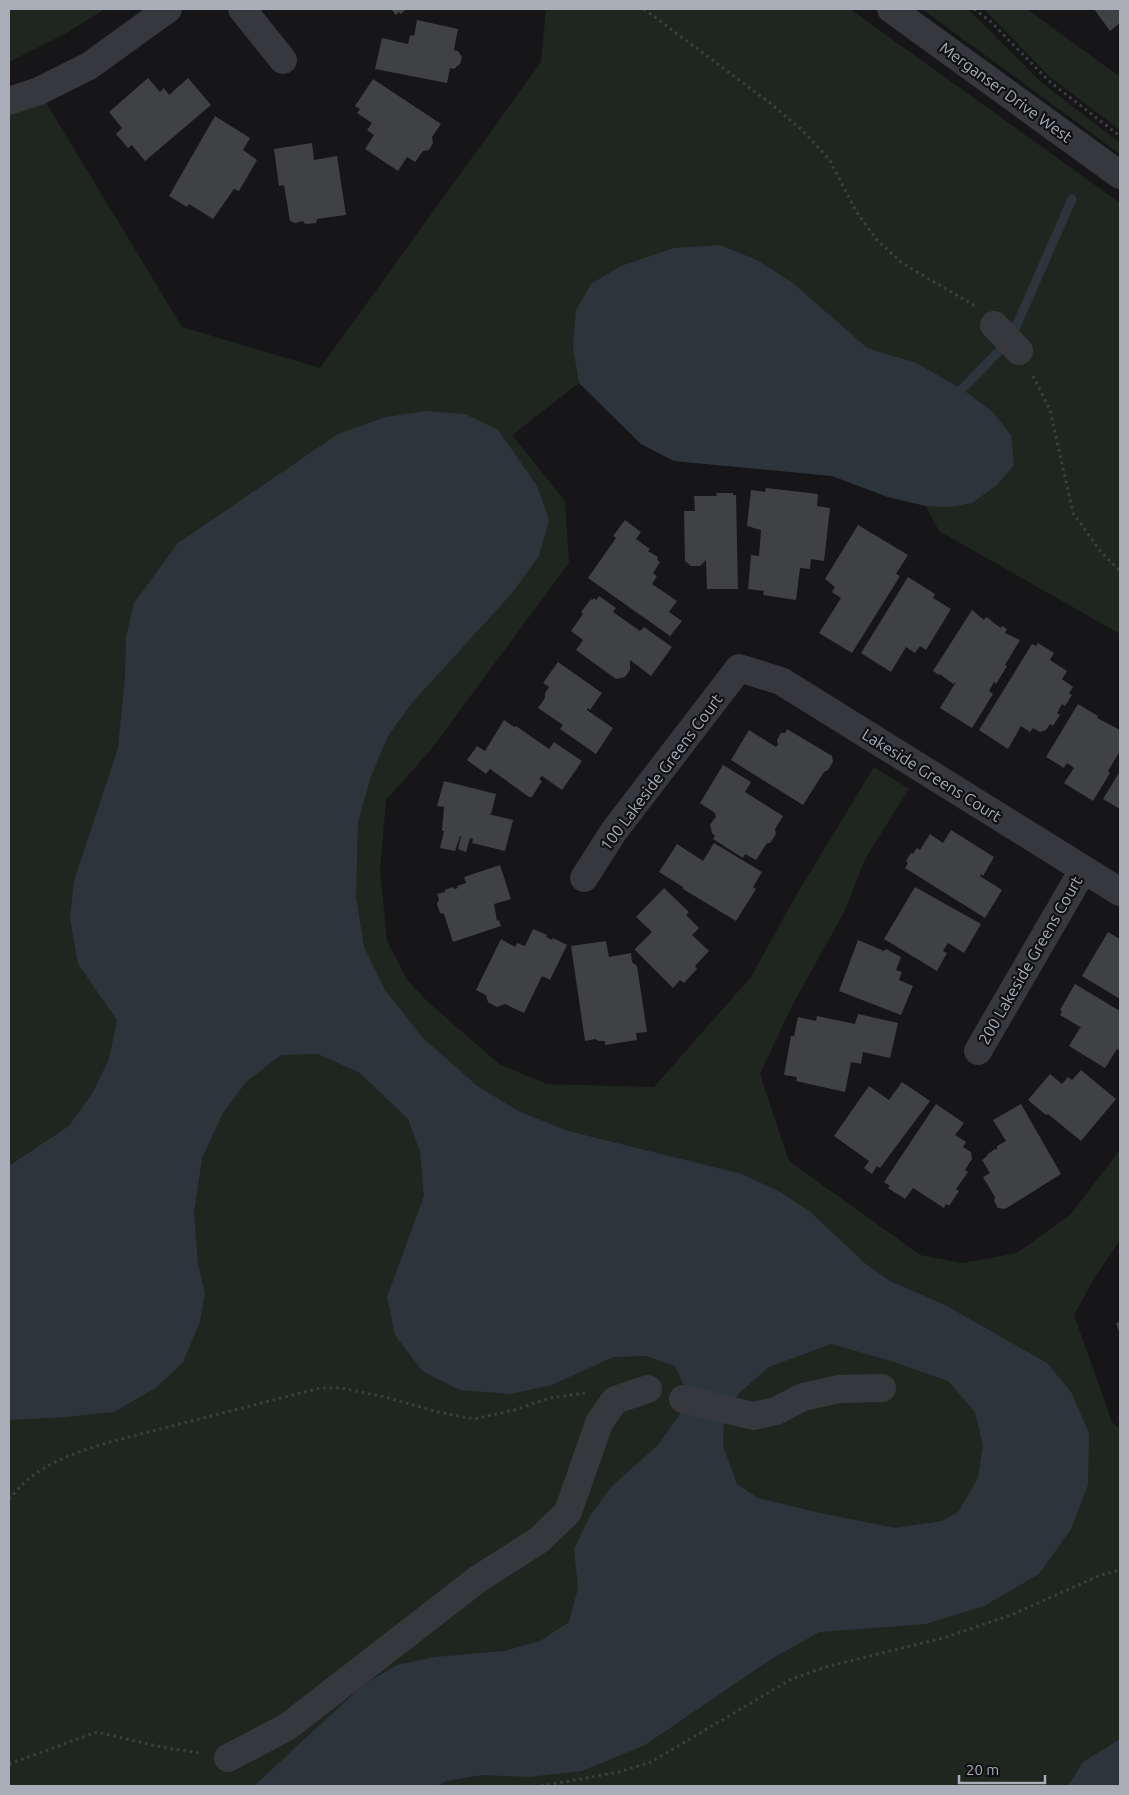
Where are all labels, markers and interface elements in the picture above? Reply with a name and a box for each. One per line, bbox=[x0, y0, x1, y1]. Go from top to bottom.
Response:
street label: Merganser Drive West bbox=[936, 38, 1076, 146]
street label: 100 Lakeside Greens Court bbox=[596, 690, 726, 854]
street label: Lakeside Greens Court bbox=[859, 725, 1005, 826]
street label: 200 Lakeside Greens Court bbox=[974, 872, 1086, 1047]
scale bar bbox=[959, 1752, 1045, 1784]
text: 20 m bbox=[966, 1761, 999, 1778]

